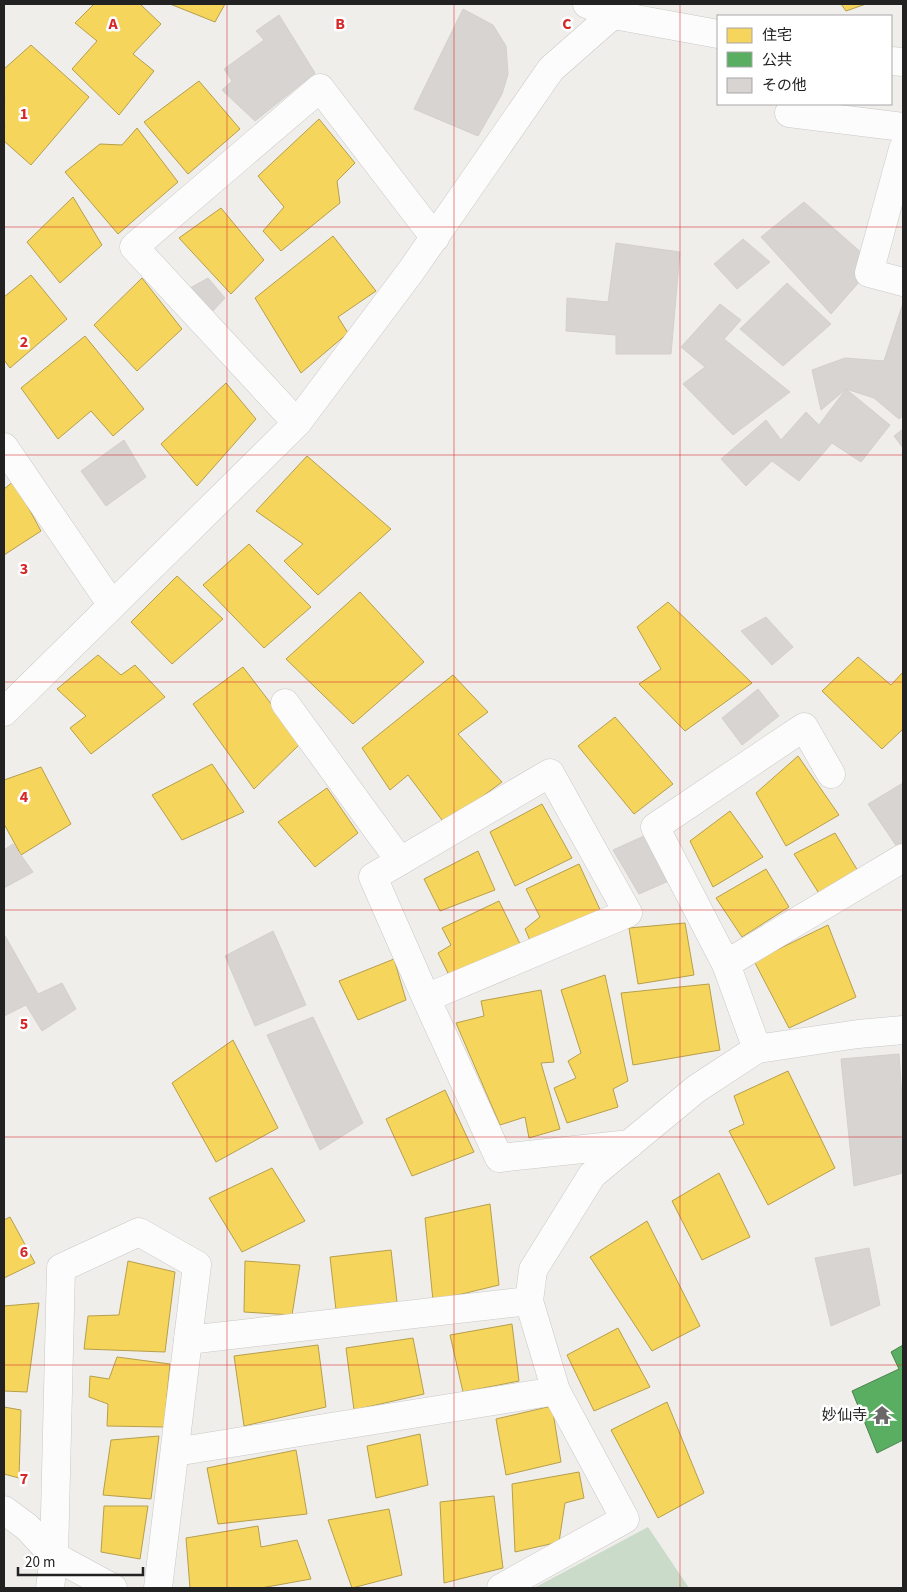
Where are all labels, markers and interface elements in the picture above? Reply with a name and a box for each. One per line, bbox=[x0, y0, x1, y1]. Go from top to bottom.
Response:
text: A bbox=[107, 13, 118, 35]
text: B bbox=[335, 13, 345, 35]
text: C bbox=[562, 13, 572, 35]
legend bbox=[717, 15, 892, 105]
text: 住宅 bbox=[762, 25, 792, 46]
text: 公共 bbox=[762, 50, 792, 71]
text: その他 bbox=[762, 75, 807, 96]
text: 1 bbox=[20, 103, 28, 125]
text: 2 bbox=[20, 331, 28, 353]
text: 3 bbox=[20, 558, 28, 580]
text: 4 bbox=[20, 786, 29, 808]
text: 5 bbox=[20, 1013, 28, 1035]
text: 6 bbox=[20, 1241, 28, 1263]
temple icon: 妙仙寺 bbox=[871, 1404, 893, 1426]
place label: 妙仙寺 bbox=[822, 1405, 867, 1426]
text: 7 bbox=[20, 1468, 28, 1490]
scale bar bbox=[18, 1544, 142, 1576]
text: 20 m bbox=[25, 1552, 55, 1573]

